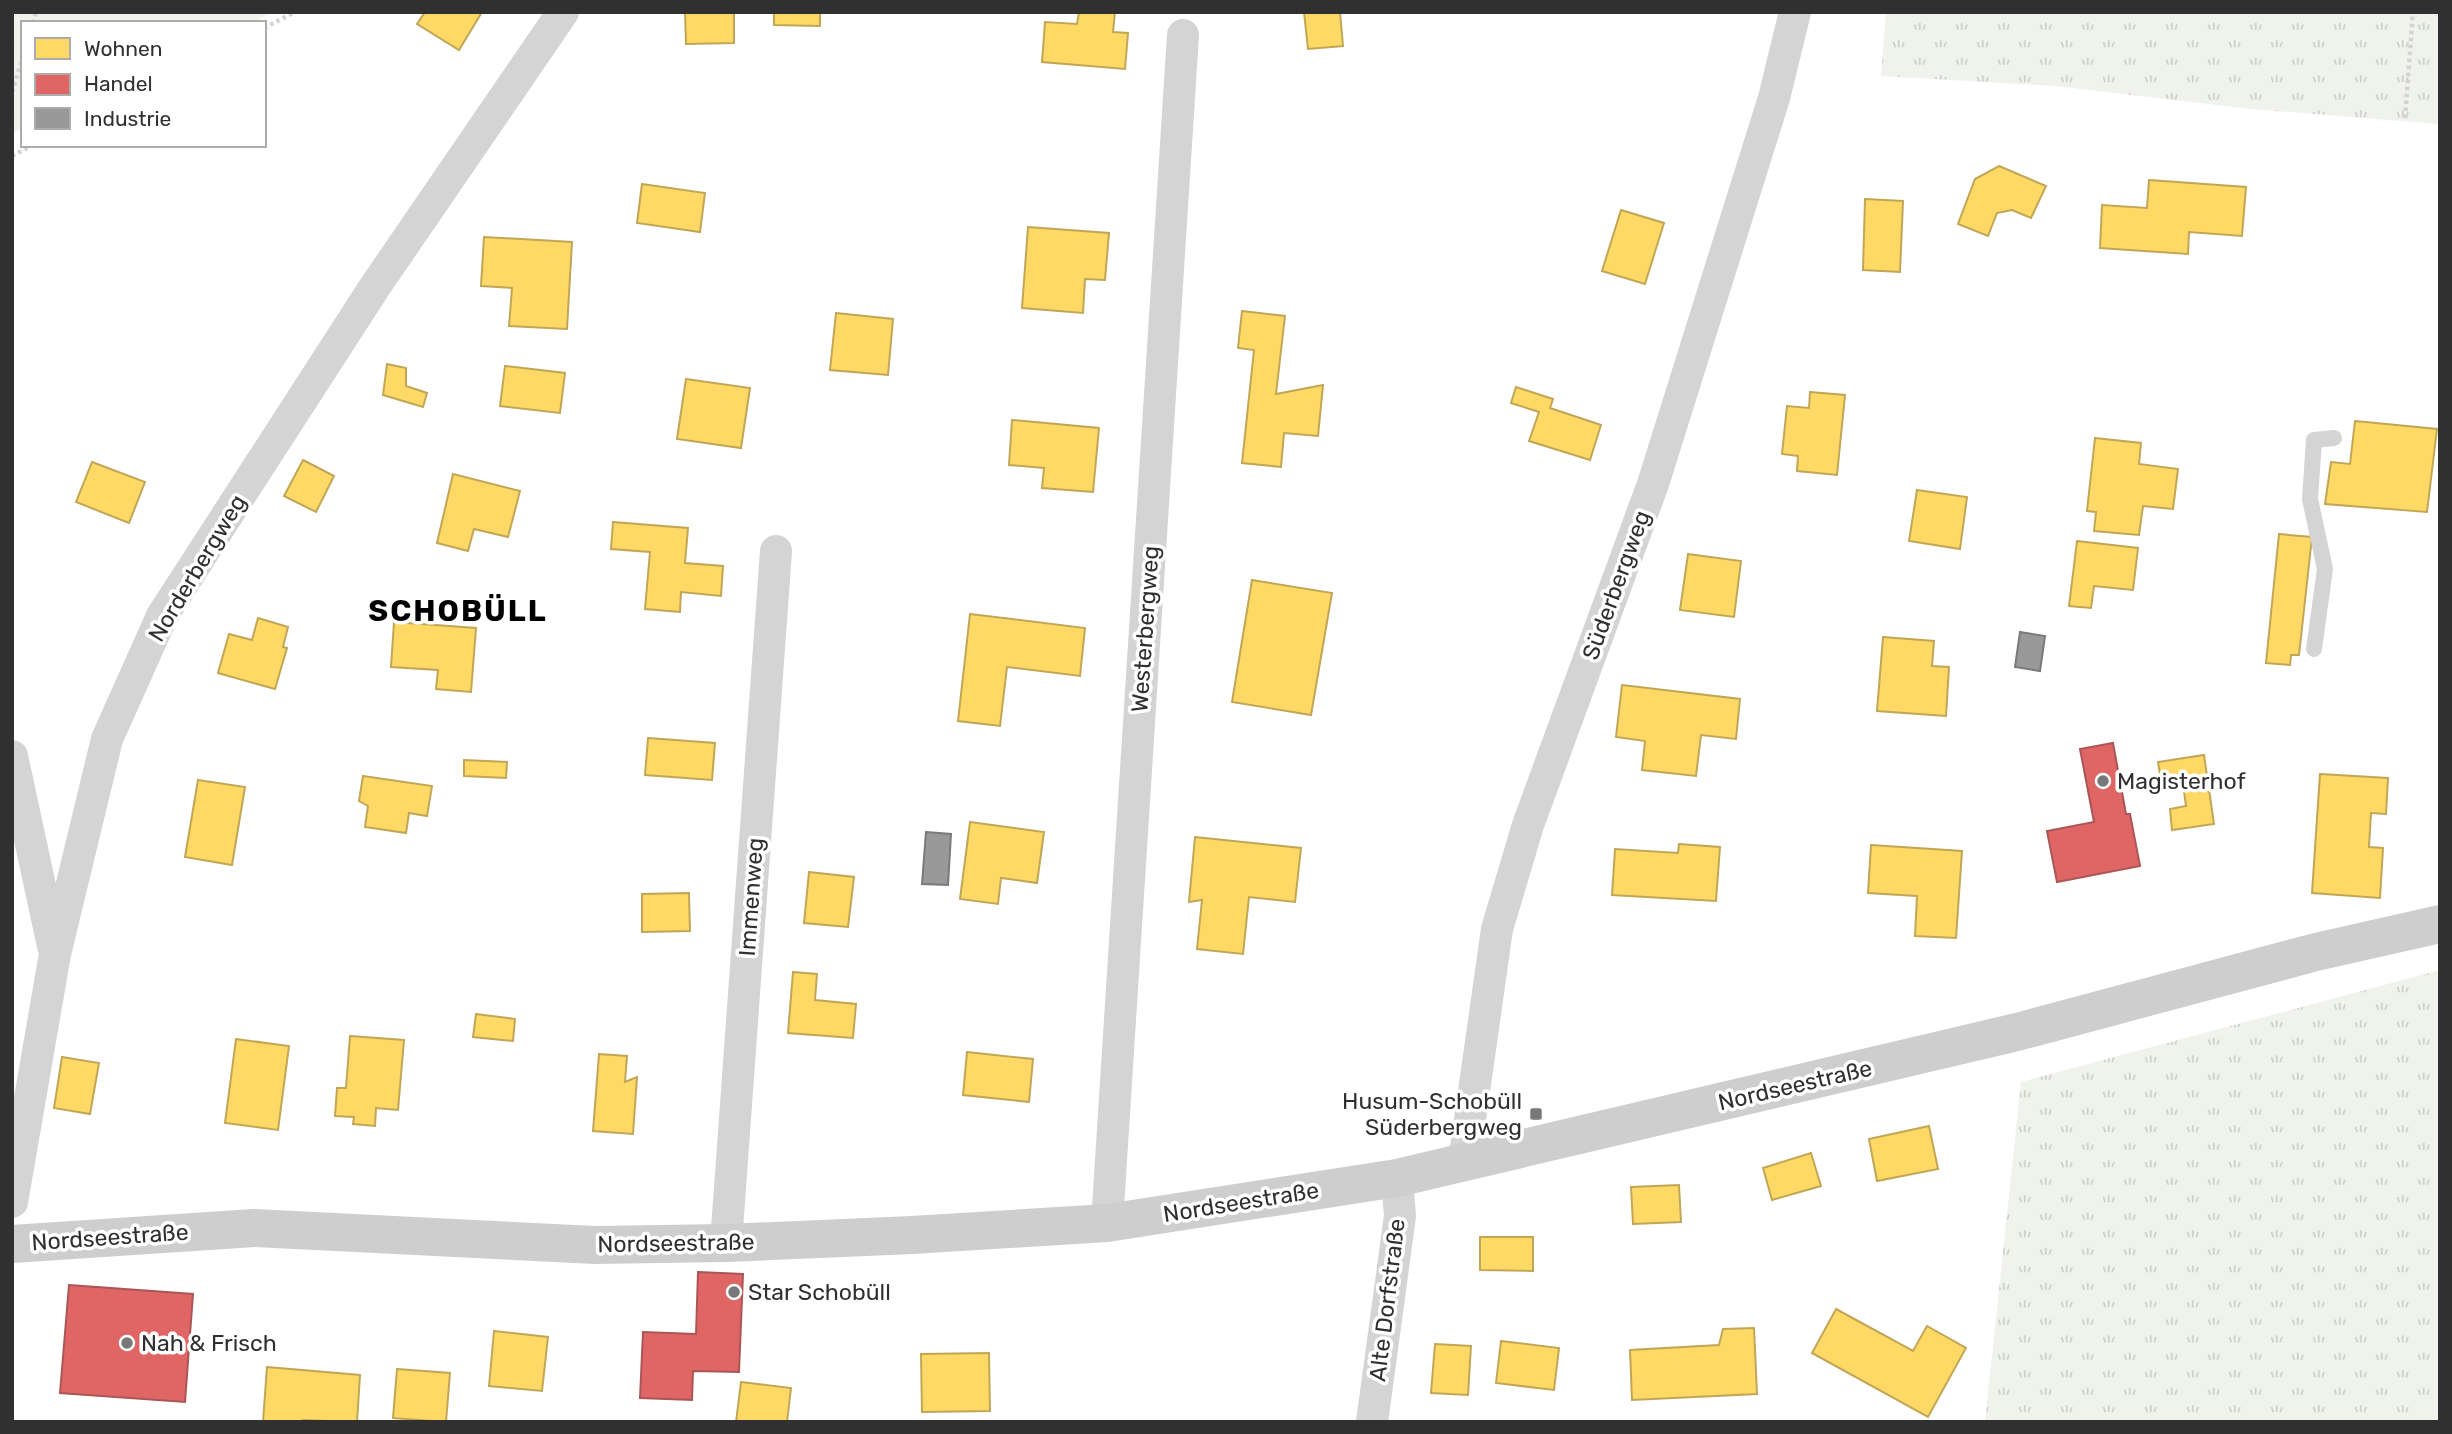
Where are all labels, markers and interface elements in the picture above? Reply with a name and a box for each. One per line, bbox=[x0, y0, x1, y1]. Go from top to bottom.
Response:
legend bbox=[21, 21, 266, 147]
text: Wohnen bbox=[84, 36, 162, 61]
text: Handel bbox=[84, 71, 153, 96]
text: Industrie bbox=[84, 106, 171, 131]
street label: Norderbergweg bbox=[142, 489, 252, 647]
street label: Süderbergweg bbox=[1576, 506, 1656, 664]
street label: Westerbergweg bbox=[1125, 545, 1165, 713]
district label: SCHOBÜLL bbox=[368, 593, 548, 629]
place label: Magisterhof bbox=[2117, 767, 2246, 795]
marker: Magisterhof bbox=[2095, 773, 2111, 789]
street label: Immenweg bbox=[733, 837, 769, 957]
street label: Nordseestraße bbox=[1715, 1054, 1875, 1116]
place label: Husum-Schobüll Süderbergweg bbox=[1342, 1087, 1522, 1141]
marker: Husum-Schobüll Süderbergweg bbox=[1528, 1106, 1544, 1122]
street label: Nordseestraße bbox=[1161, 1176, 1321, 1228]
street label: Alte Dorfstraße bbox=[1363, 1217, 1411, 1383]
street label: Nordseestraße bbox=[31, 1218, 189, 1256]
street label: Nordseestraße bbox=[597, 1228, 755, 1258]
place label: Star Schobüll bbox=[748, 1278, 891, 1306]
marker: Star Schobüll bbox=[726, 1284, 742, 1300]
place label: Nah & Frisch bbox=[141, 1329, 277, 1357]
marker: Nah & Frisch bbox=[119, 1335, 135, 1351]

